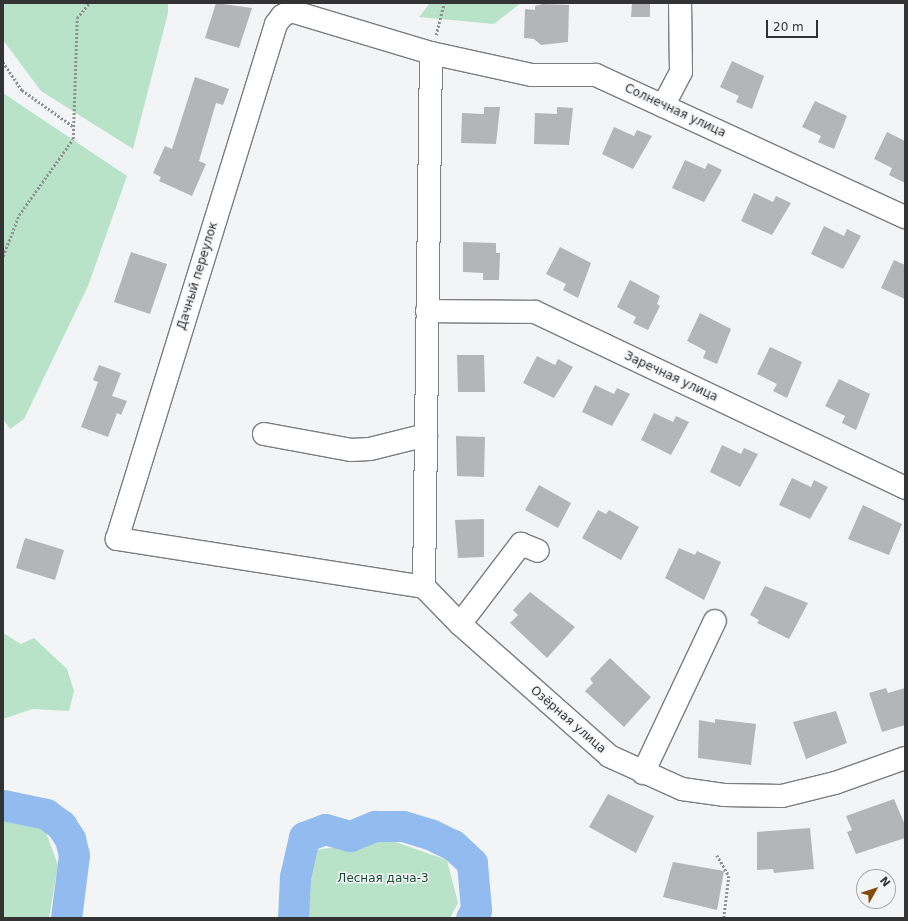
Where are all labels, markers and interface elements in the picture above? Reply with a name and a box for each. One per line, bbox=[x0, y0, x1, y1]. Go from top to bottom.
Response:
scale bar bbox=[768, 12, 820, 38]
text: 20 m bbox=[773, 20, 804, 34]
street label: Солнечная улица bbox=[622, 81, 728, 141]
street label: Дачный переулок bbox=[175, 220, 221, 332]
street label: Заречная улица bbox=[622, 349, 720, 405]
street label: Озёрная улица bbox=[527, 683, 609, 757]
north arrow bbox=[856, 869, 896, 909]
park label: Лесная дача-3 bbox=[337, 872, 429, 886]
text: N bbox=[877, 874, 893, 889]

